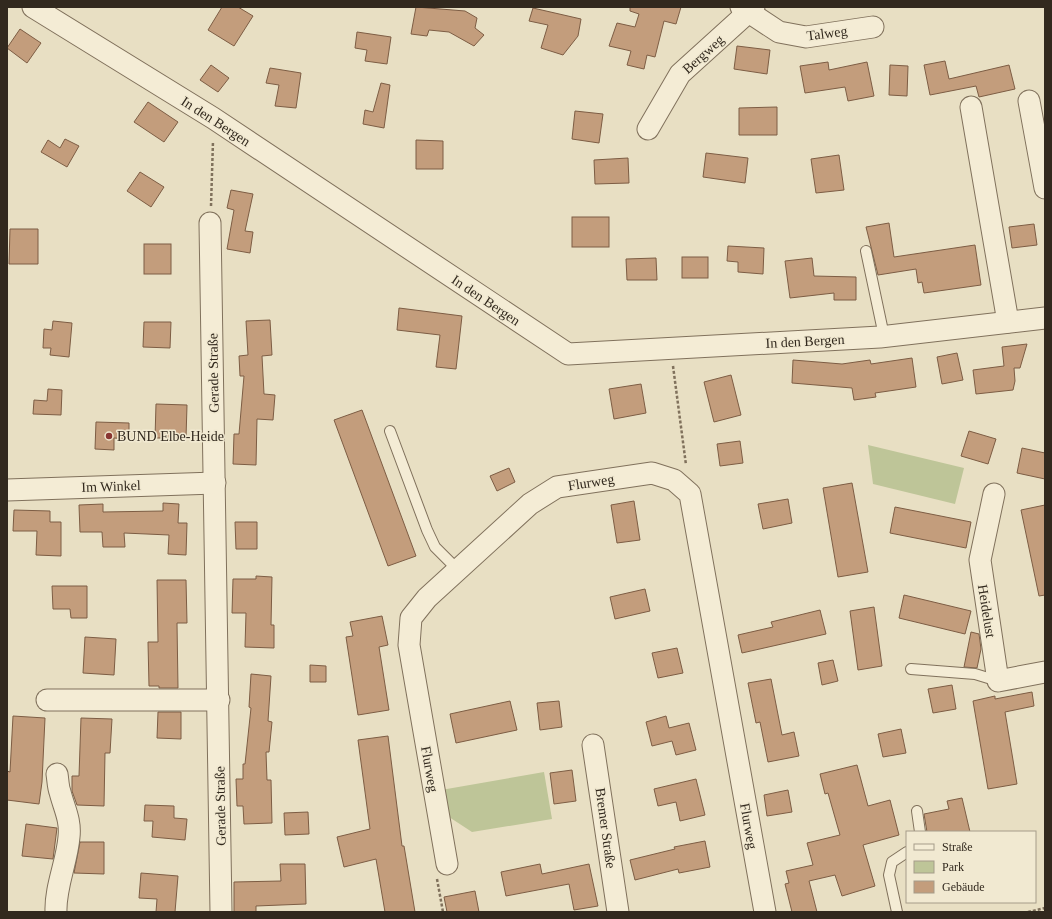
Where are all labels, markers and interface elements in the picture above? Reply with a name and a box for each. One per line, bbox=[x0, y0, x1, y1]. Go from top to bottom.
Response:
street label: Talweg bbox=[806, 24, 848, 43]
street label: Bergweg bbox=[680, 32, 727, 77]
street label: In den Bergen bbox=[178, 94, 253, 149]
street label: In den Bergen bbox=[449, 272, 523, 329]
street label: In den Bergen bbox=[765, 332, 845, 351]
street label: Gerade Straße bbox=[205, 333, 222, 413]
place label: BUND Elbe-Heide bbox=[117, 429, 224, 444]
marker: BUND Elbe-Heide bbox=[104, 431, 114, 441]
street label: Flurweg bbox=[567, 471, 615, 494]
street label: Im Winkel bbox=[81, 478, 141, 495]
street label: Heidelust bbox=[975, 583, 998, 639]
street label: Flurweg bbox=[418, 745, 441, 793]
street label: Gerade Straße bbox=[212, 766, 229, 846]
street label: Bremer Straße bbox=[592, 787, 619, 869]
street label: Flurweg bbox=[737, 802, 760, 850]
legend bbox=[906, 831, 1036, 903]
text: Straße bbox=[942, 840, 973, 854]
text: Park bbox=[942, 860, 964, 874]
text: Gebäude bbox=[942, 880, 985, 894]

